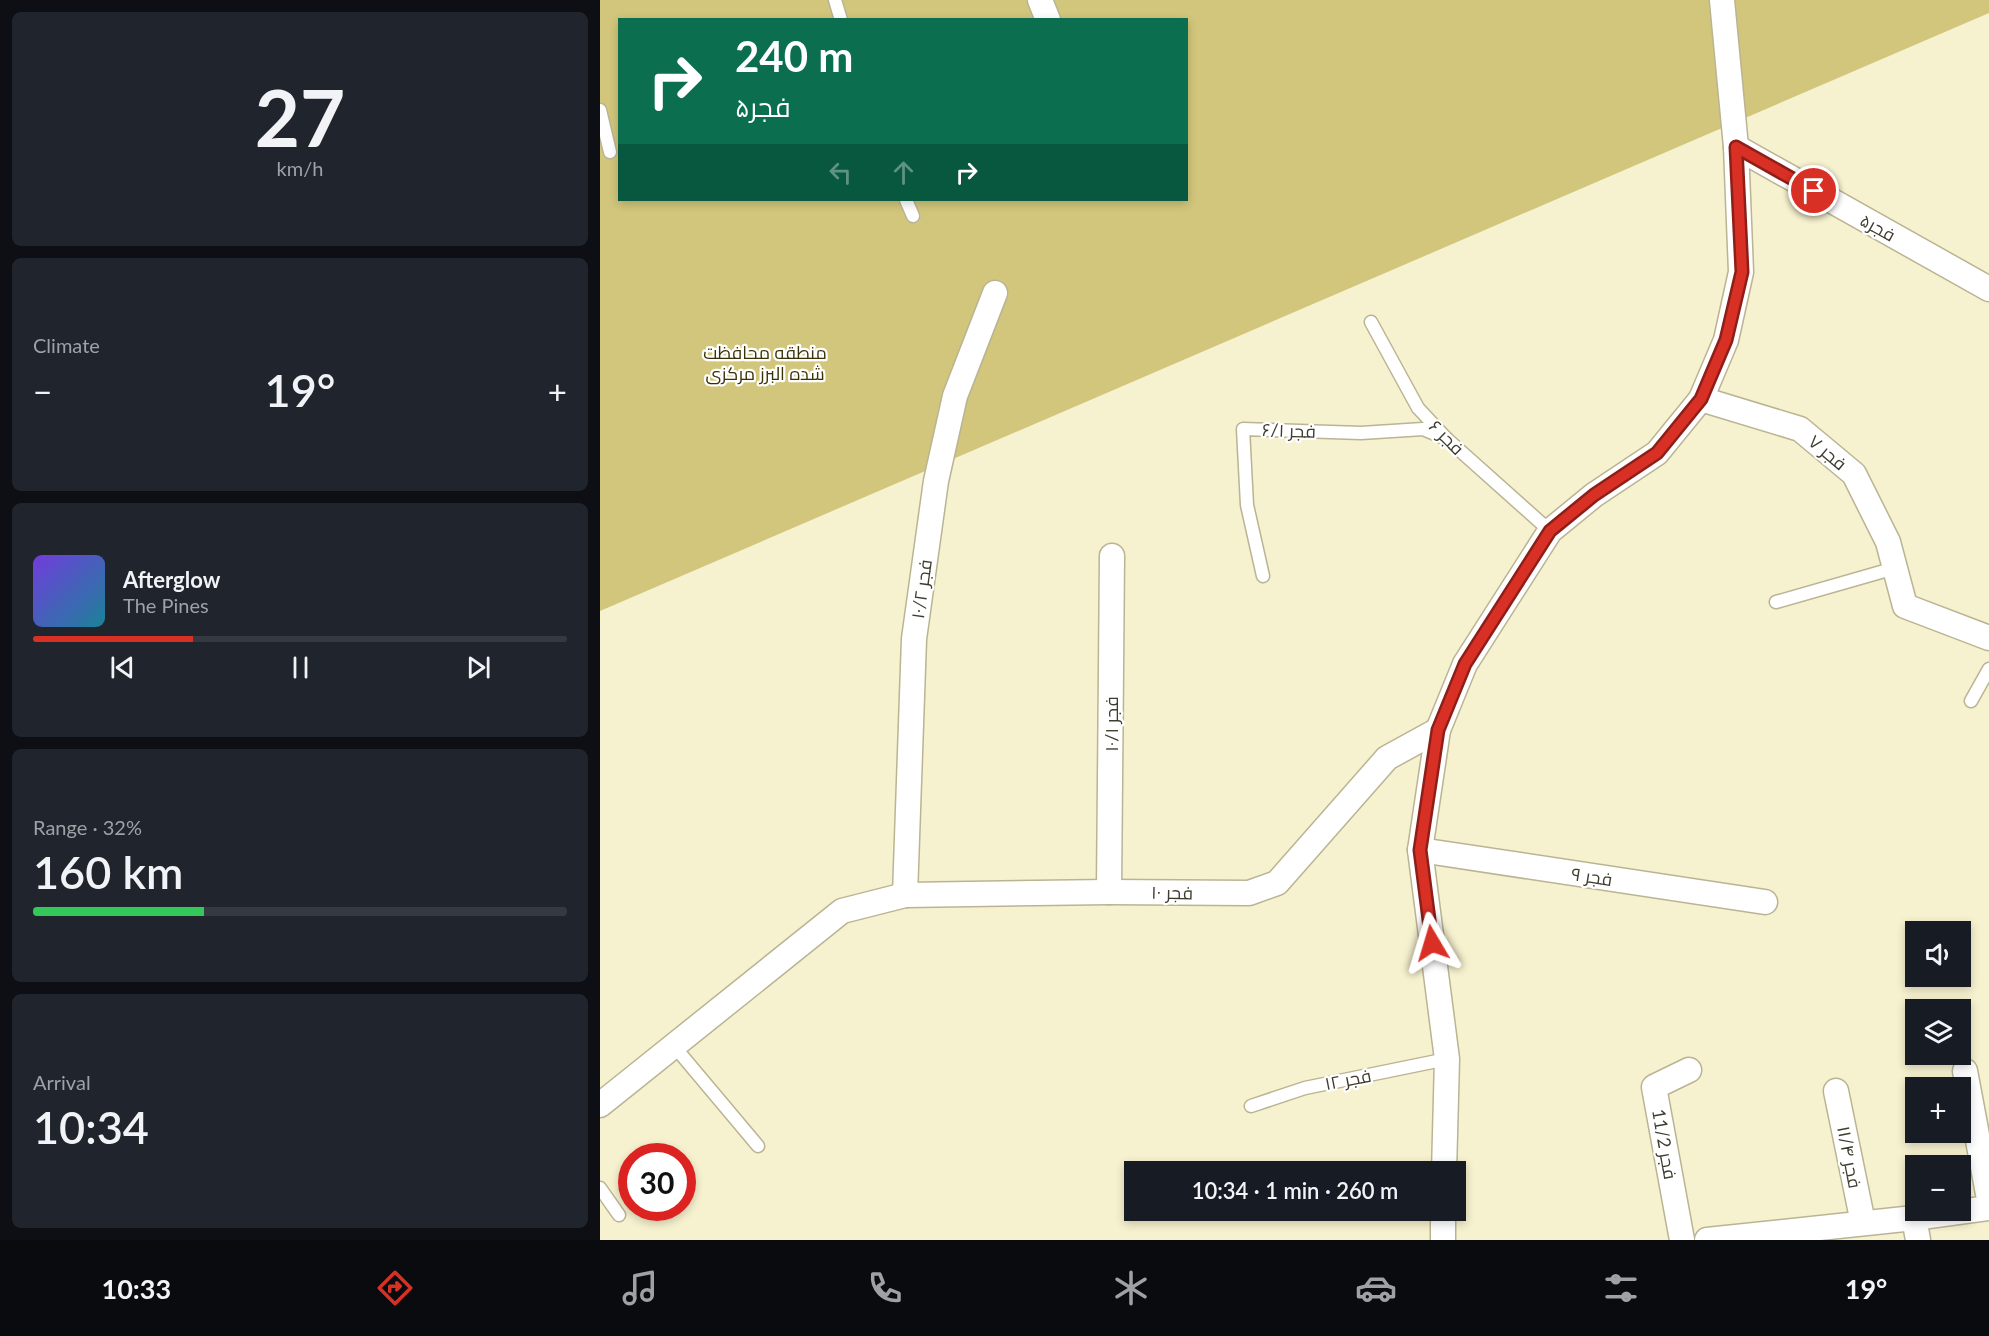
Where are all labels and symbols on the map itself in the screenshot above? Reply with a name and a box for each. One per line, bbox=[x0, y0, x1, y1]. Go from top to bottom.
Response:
pin bbox=[1788, 165, 1839, 216]
street label: فجر۵ bbox=[1856, 208, 1900, 246]
park label: منطقه محافظت شده البرز مرکزی bbox=[703, 341, 827, 385]
street label: فجر ۶ bbox=[1424, 415, 1469, 460]
street label: فجر ۶/۱ bbox=[1262, 418, 1316, 443]
street label: فجر ۷ bbox=[1804, 430, 1852, 475]
street label: فجر ۱۰/۲ bbox=[906, 558, 937, 620]
street label: فجر ۱۰/۱ bbox=[1100, 696, 1123, 752]
street label: فجر ۹ bbox=[1570, 862, 1614, 891]
street label: فجر ۱۰ bbox=[1151, 881, 1193, 904]
position arrow bbox=[1400, 911, 1464, 975]
street label: فجر ۱۲ bbox=[1323, 1064, 1373, 1095]
street label: فجر 11/2 bbox=[1647, 1107, 1682, 1181]
street label: فجر ۱۱/۴ bbox=[1832, 1124, 1867, 1190]
speed limit sign: 30 bbox=[618, 1143, 696, 1221]

